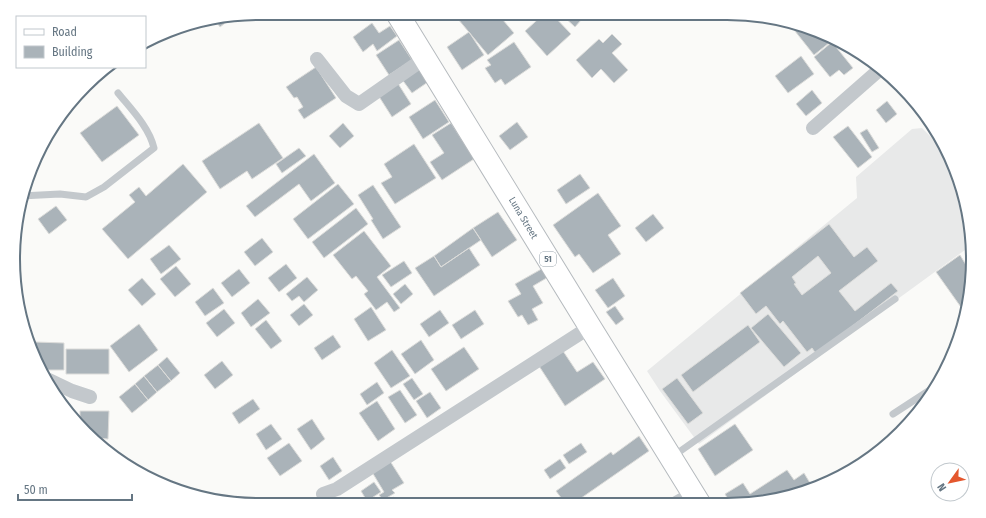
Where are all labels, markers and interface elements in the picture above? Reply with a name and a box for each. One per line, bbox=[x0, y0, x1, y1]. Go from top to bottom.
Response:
legend bbox=[16, 16, 146, 68]
text: Road bbox=[52, 25, 77, 39]
text: Building bbox=[52, 45, 93, 59]
street label: Luna Street bbox=[506, 195, 541, 242]
road number: 51 bbox=[540, 252, 556, 266]
north arrow bbox=[930, 462, 970, 502]
scale bar bbox=[18, 476, 132, 502]
text: N bbox=[935, 481, 949, 493]
text: 50 m bbox=[24, 483, 48, 497]

